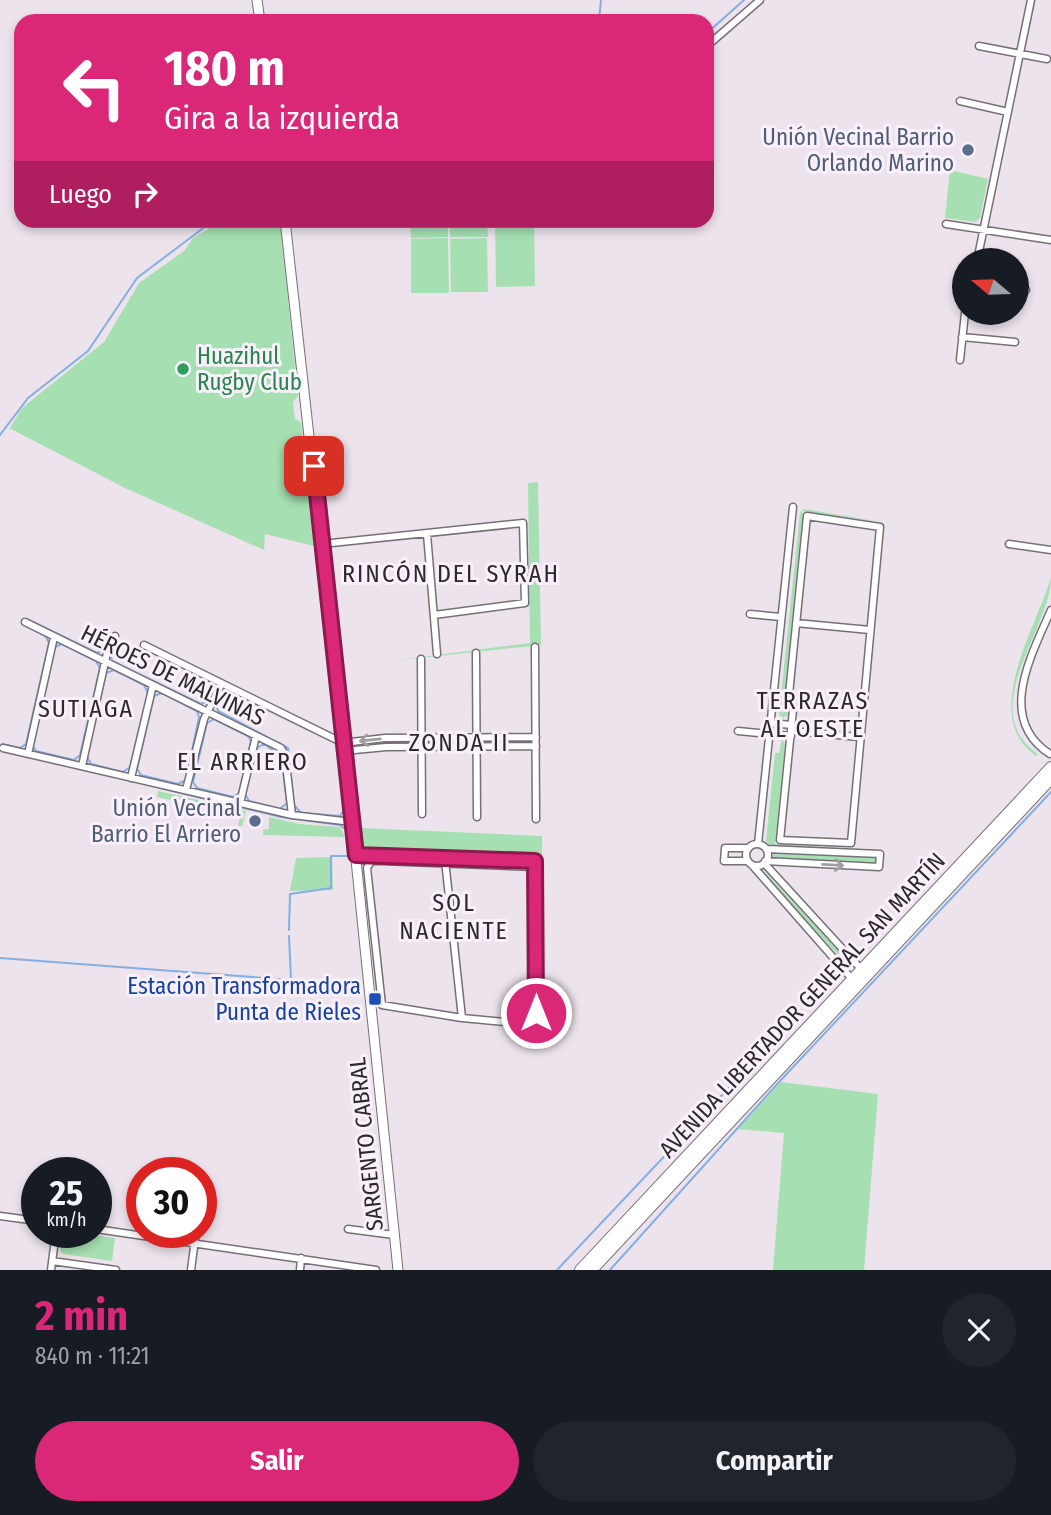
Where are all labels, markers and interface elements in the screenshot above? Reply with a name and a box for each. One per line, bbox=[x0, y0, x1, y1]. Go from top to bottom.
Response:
text: 180 m bbox=[164, 39, 285, 98]
icon: left bbox=[49, 42, 140, 133]
text: Gira a la izquierda bbox=[164, 99, 400, 137]
place label: Unión Vecinal Barrio Orlando Marino bbox=[762, 123, 954, 177]
marker: Unión Vecinal Barrio Orlando Marino bbox=[960, 142, 976, 158]
icon: right bbox=[126, 175, 164, 213]
text: Luego bbox=[49, 179, 112, 210]
north arrow bbox=[952, 248, 1029, 326]
map controls bbox=[952, 248, 1029, 325]
place label: Huazihul Rugby Club bbox=[197, 342, 302, 396]
marker: Huazihul Rugby Club bbox=[175, 361, 191, 377]
pin bbox=[284, 436, 344, 496]
icon: arrive bbox=[295, 447, 333, 485]
district label: RINCÓN DEL SYRAH bbox=[342, 560, 560, 588]
street label: HÉROES DE MALVINAS bbox=[77, 618, 270, 732]
district label: TERRAZAS AL OESTE bbox=[756, 687, 870, 743]
district label: SUTIAGA bbox=[38, 695, 134, 723]
district label: ZONDA II bbox=[409, 729, 509, 757]
one-way arrow bbox=[359, 734, 381, 747]
district label: EL ARRIERO bbox=[177, 748, 309, 776]
place label: Unión Vecinal Barrio El Arriero bbox=[91, 794, 241, 848]
marker: Unión Vecinal Barrio El Arriero bbox=[247, 813, 263, 829]
street label: AVENIDA LIBERTADOR GENERAL SAN MARTÍN bbox=[652, 846, 951, 1163]
one-way arrow bbox=[821, 858, 844, 871]
district label: SOL NACIENTE bbox=[399, 889, 509, 945]
place label: Estación Transformadora Punta de Rieles bbox=[127, 972, 361, 1026]
position arrow bbox=[499, 976, 573, 1050]
marker: Estación Transformadora Punta de Rieles bbox=[367, 991, 383, 1007]
street label: SARGENTO CABRAL bbox=[343, 1056, 389, 1232]
speed limit sign: 30 bbox=[126, 1157, 217, 1248]
text: 25 bbox=[50, 1172, 83, 1214]
text: km/h bbox=[46, 1209, 87, 1231]
text: 2 min bbox=[35, 1291, 128, 1341]
button: close bbox=[942, 1293, 1016, 1367]
text: 840 m · 11:21 bbox=[35, 1342, 150, 1370]
button: Salir bbox=[35, 1421, 519, 1501]
button: Compartir bbox=[533, 1421, 1016, 1501]

